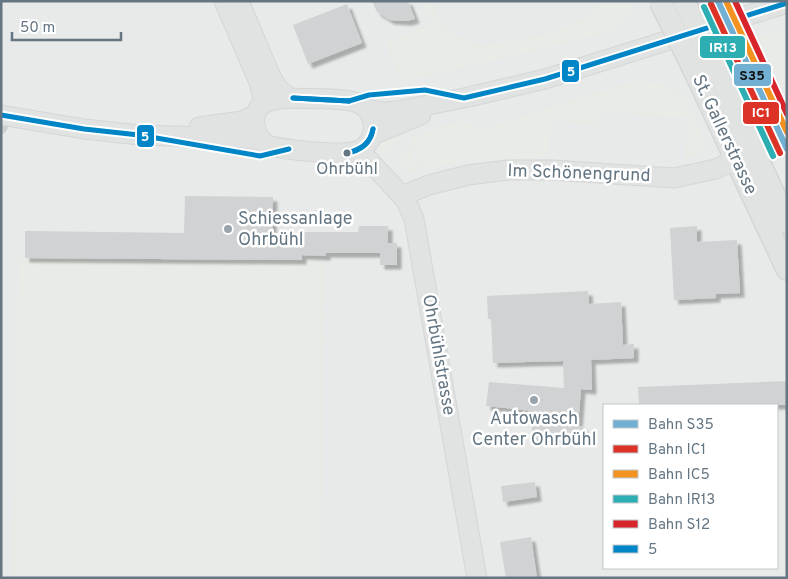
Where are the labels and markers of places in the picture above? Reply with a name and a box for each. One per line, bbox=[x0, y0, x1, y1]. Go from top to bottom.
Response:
marker: Ohrbühl bbox=[342, 148, 352, 158]
place label: Ohrbühl bbox=[316, 159, 378, 181]
place label: Schiessanlage Ohrbühl bbox=[238, 208, 352, 252]
marker: Schiessanlage Ohrbühl bbox=[222, 223, 234, 235]
marker: Autowasch Center Ohrbühl bbox=[528, 394, 540, 406]
place label: Autowasch Center Ohrbühl bbox=[472, 408, 596, 452]

